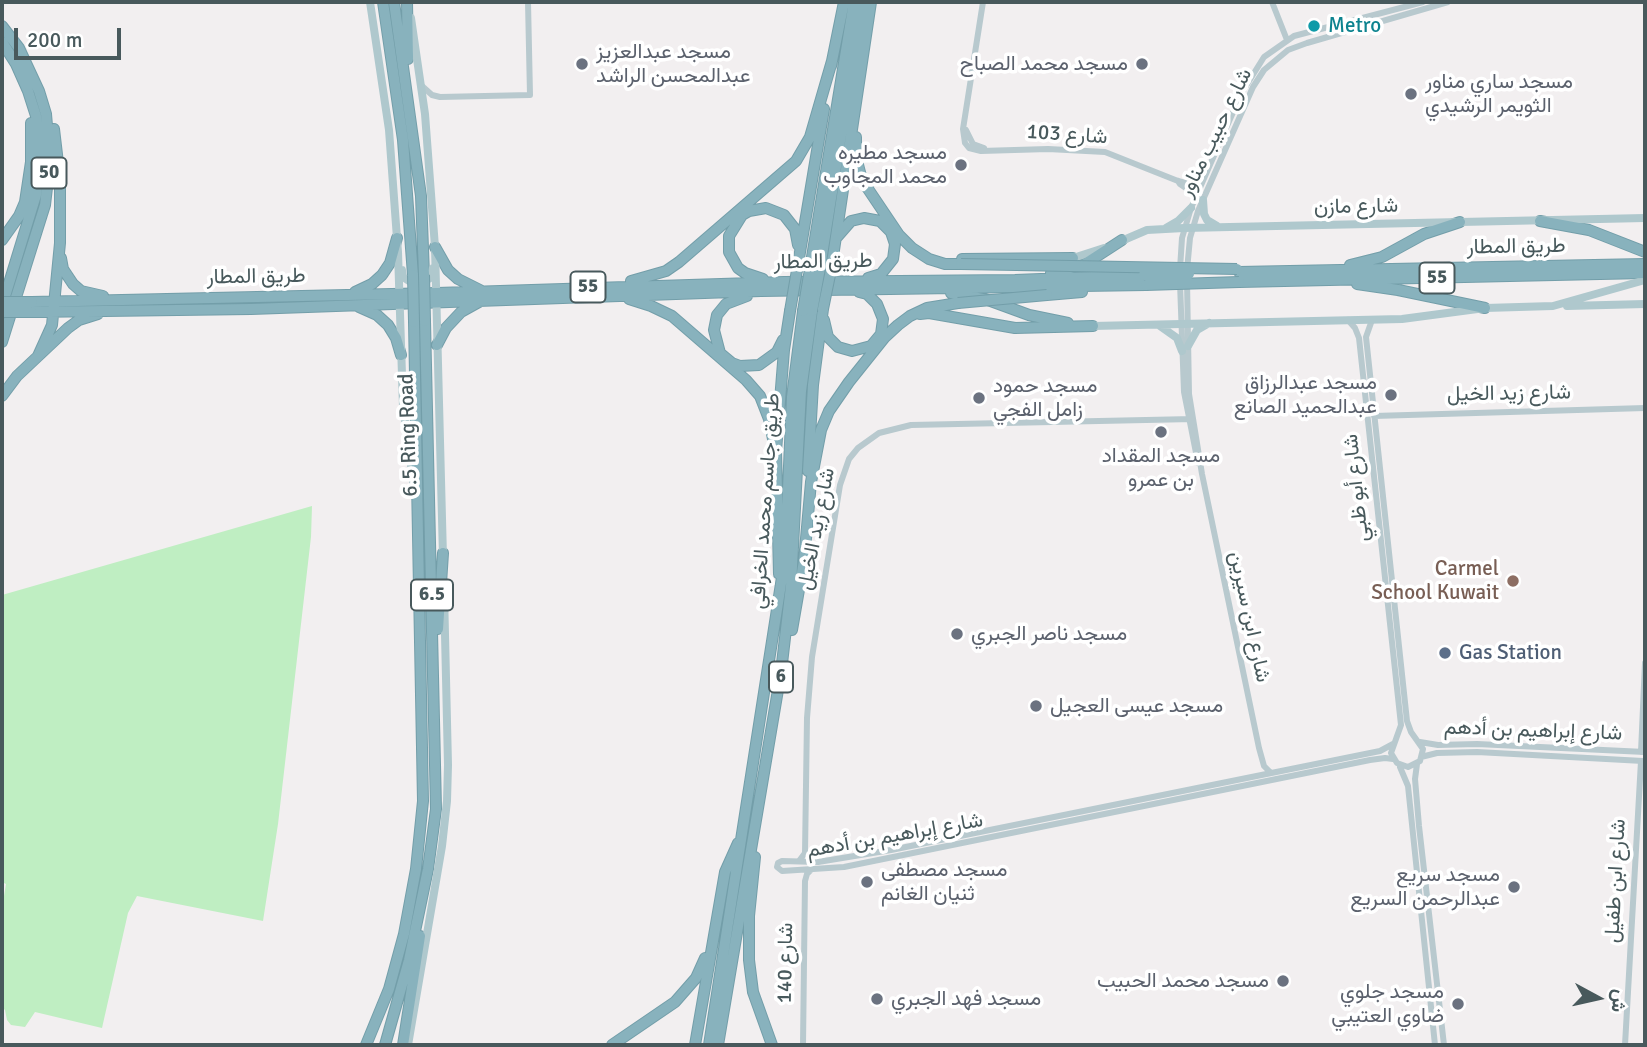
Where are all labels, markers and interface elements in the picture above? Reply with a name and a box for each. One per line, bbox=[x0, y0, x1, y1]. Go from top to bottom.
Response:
place label: Metro bbox=[1328, 13, 1381, 39]
scale bar bbox=[18, 14, 124, 58]
marker: Metro bbox=[1306, 18, 1322, 34]
text: 200 m bbox=[27, 27, 82, 53]
place label: مسجد عبدالعزيز عبدالمحسن الراشد bbox=[596, 39, 750, 89]
place label: مسجد محمد الصباح bbox=[960, 51, 1128, 77]
marker: مسجد عبدالعزيز عبدالمحسن الراشد bbox=[574, 56, 590, 72]
marker: مسجد محمد الصباح bbox=[1134, 56, 1150, 72]
street label: شارع حبيب مناور bbox=[1174, 64, 1258, 202]
place label: مسجد ساري مناور الثويمر الرشيدي bbox=[1425, 69, 1573, 119]
marker: مسجد ساري مناور الثويمر الرشيدي bbox=[1403, 86, 1419, 102]
street label: شارع 103 bbox=[1026, 120, 1108, 150]
place label: مسجد مطيره محمد المجاوب bbox=[823, 140, 947, 190]
marker: مسجد مطيره محمد المجاوب bbox=[953, 157, 969, 173]
road number: 50 bbox=[32, 158, 66, 188]
street label: شارع مازن bbox=[1314, 194, 1398, 220]
street label: طريق المطار bbox=[1466, 234, 1566, 260]
street label: طريق المطار bbox=[773, 249, 873, 275]
road number: 55 bbox=[1420, 262, 1454, 294]
street label: طريق المطار bbox=[206, 264, 306, 290]
road number: 55 bbox=[570, 272, 606, 302]
place label: مسجد عبدالرزاق عبدالحميد الصانع bbox=[1234, 370, 1377, 420]
street label: 6.5 Ring Road bbox=[394, 373, 424, 497]
place label: مسجد حمود زامل الفجي bbox=[993, 373, 1098, 423]
street label: شارع زيد الخيل bbox=[1447, 380, 1571, 408]
marker: مسجد عبدالرزاق عبدالحميد الصانع bbox=[1383, 387, 1399, 403]
marker: مسجد حمود زامل الفجي bbox=[971, 390, 987, 406]
street label: طريق جاسم محمد الخرافي bbox=[746, 392, 786, 610]
marker: مسجد المقداد بن عمرو bbox=[1153, 424, 1169, 440]
street label: شارع أبو ظبي bbox=[1339, 433, 1375, 543]
place label: مسجد المقداد بن عمرو bbox=[1102, 443, 1220, 493]
street label: شارع زيد الخيل bbox=[793, 466, 841, 592]
street label: شارع ابن سيرين bbox=[1223, 549, 1275, 685]
place label: Carmel School Kuwait bbox=[1371, 556, 1499, 606]
marker: Carmel School Kuwait bbox=[1505, 573, 1521, 589]
road number: 6.5 bbox=[411, 580, 453, 610]
place label: مسجد ناصر الجبري bbox=[971, 621, 1127, 647]
marker: مسجد ناصر الجبري bbox=[949, 626, 965, 642]
place label: Gas Station bbox=[1459, 640, 1562, 666]
marker: Gas Station bbox=[1437, 645, 1453, 661]
road number: 6 bbox=[769, 662, 793, 692]
place label: مسجد عيسى العجيل bbox=[1050, 693, 1223, 719]
marker: مسجد عيسى العجيل bbox=[1028, 698, 1044, 714]
street label: شارع إبراهيم بن أدهم bbox=[1443, 715, 1623, 747]
street label: شارع إبراهيم بن أدهم bbox=[805, 808, 985, 864]
street label: شارع ابن طفيل bbox=[1600, 818, 1632, 944]
place label: مسجد مصطفى ثنيان الغانم bbox=[881, 857, 1008, 907]
place label: مسجد سريع عبدالرحمن السريع bbox=[1350, 862, 1500, 912]
marker: مسجد مصطفى ثنيان الغانم bbox=[859, 874, 875, 890]
marker: مسجد سريع عبدالرحمن السريع bbox=[1506, 879, 1522, 895]
street label: شارع 140 bbox=[773, 922, 799, 1004]
north arrow bbox=[1563, 963, 1633, 1033]
place label: مسجد محمد الحبيب bbox=[1097, 968, 1269, 994]
marker: مسجد محمد الحبيب bbox=[1275, 973, 1291, 989]
place label: مسجد جلوي ضاوي العتيبي bbox=[1331, 979, 1444, 1029]
place label: مسجد فهد الجبري bbox=[891, 986, 1041, 1012]
text: ش bbox=[1605, 988, 1632, 1014]
marker: مسجد فهد الجبري bbox=[869, 991, 885, 1007]
marker: مسجد جلوي ضاوي العتيبي bbox=[1450, 996, 1466, 1012]

